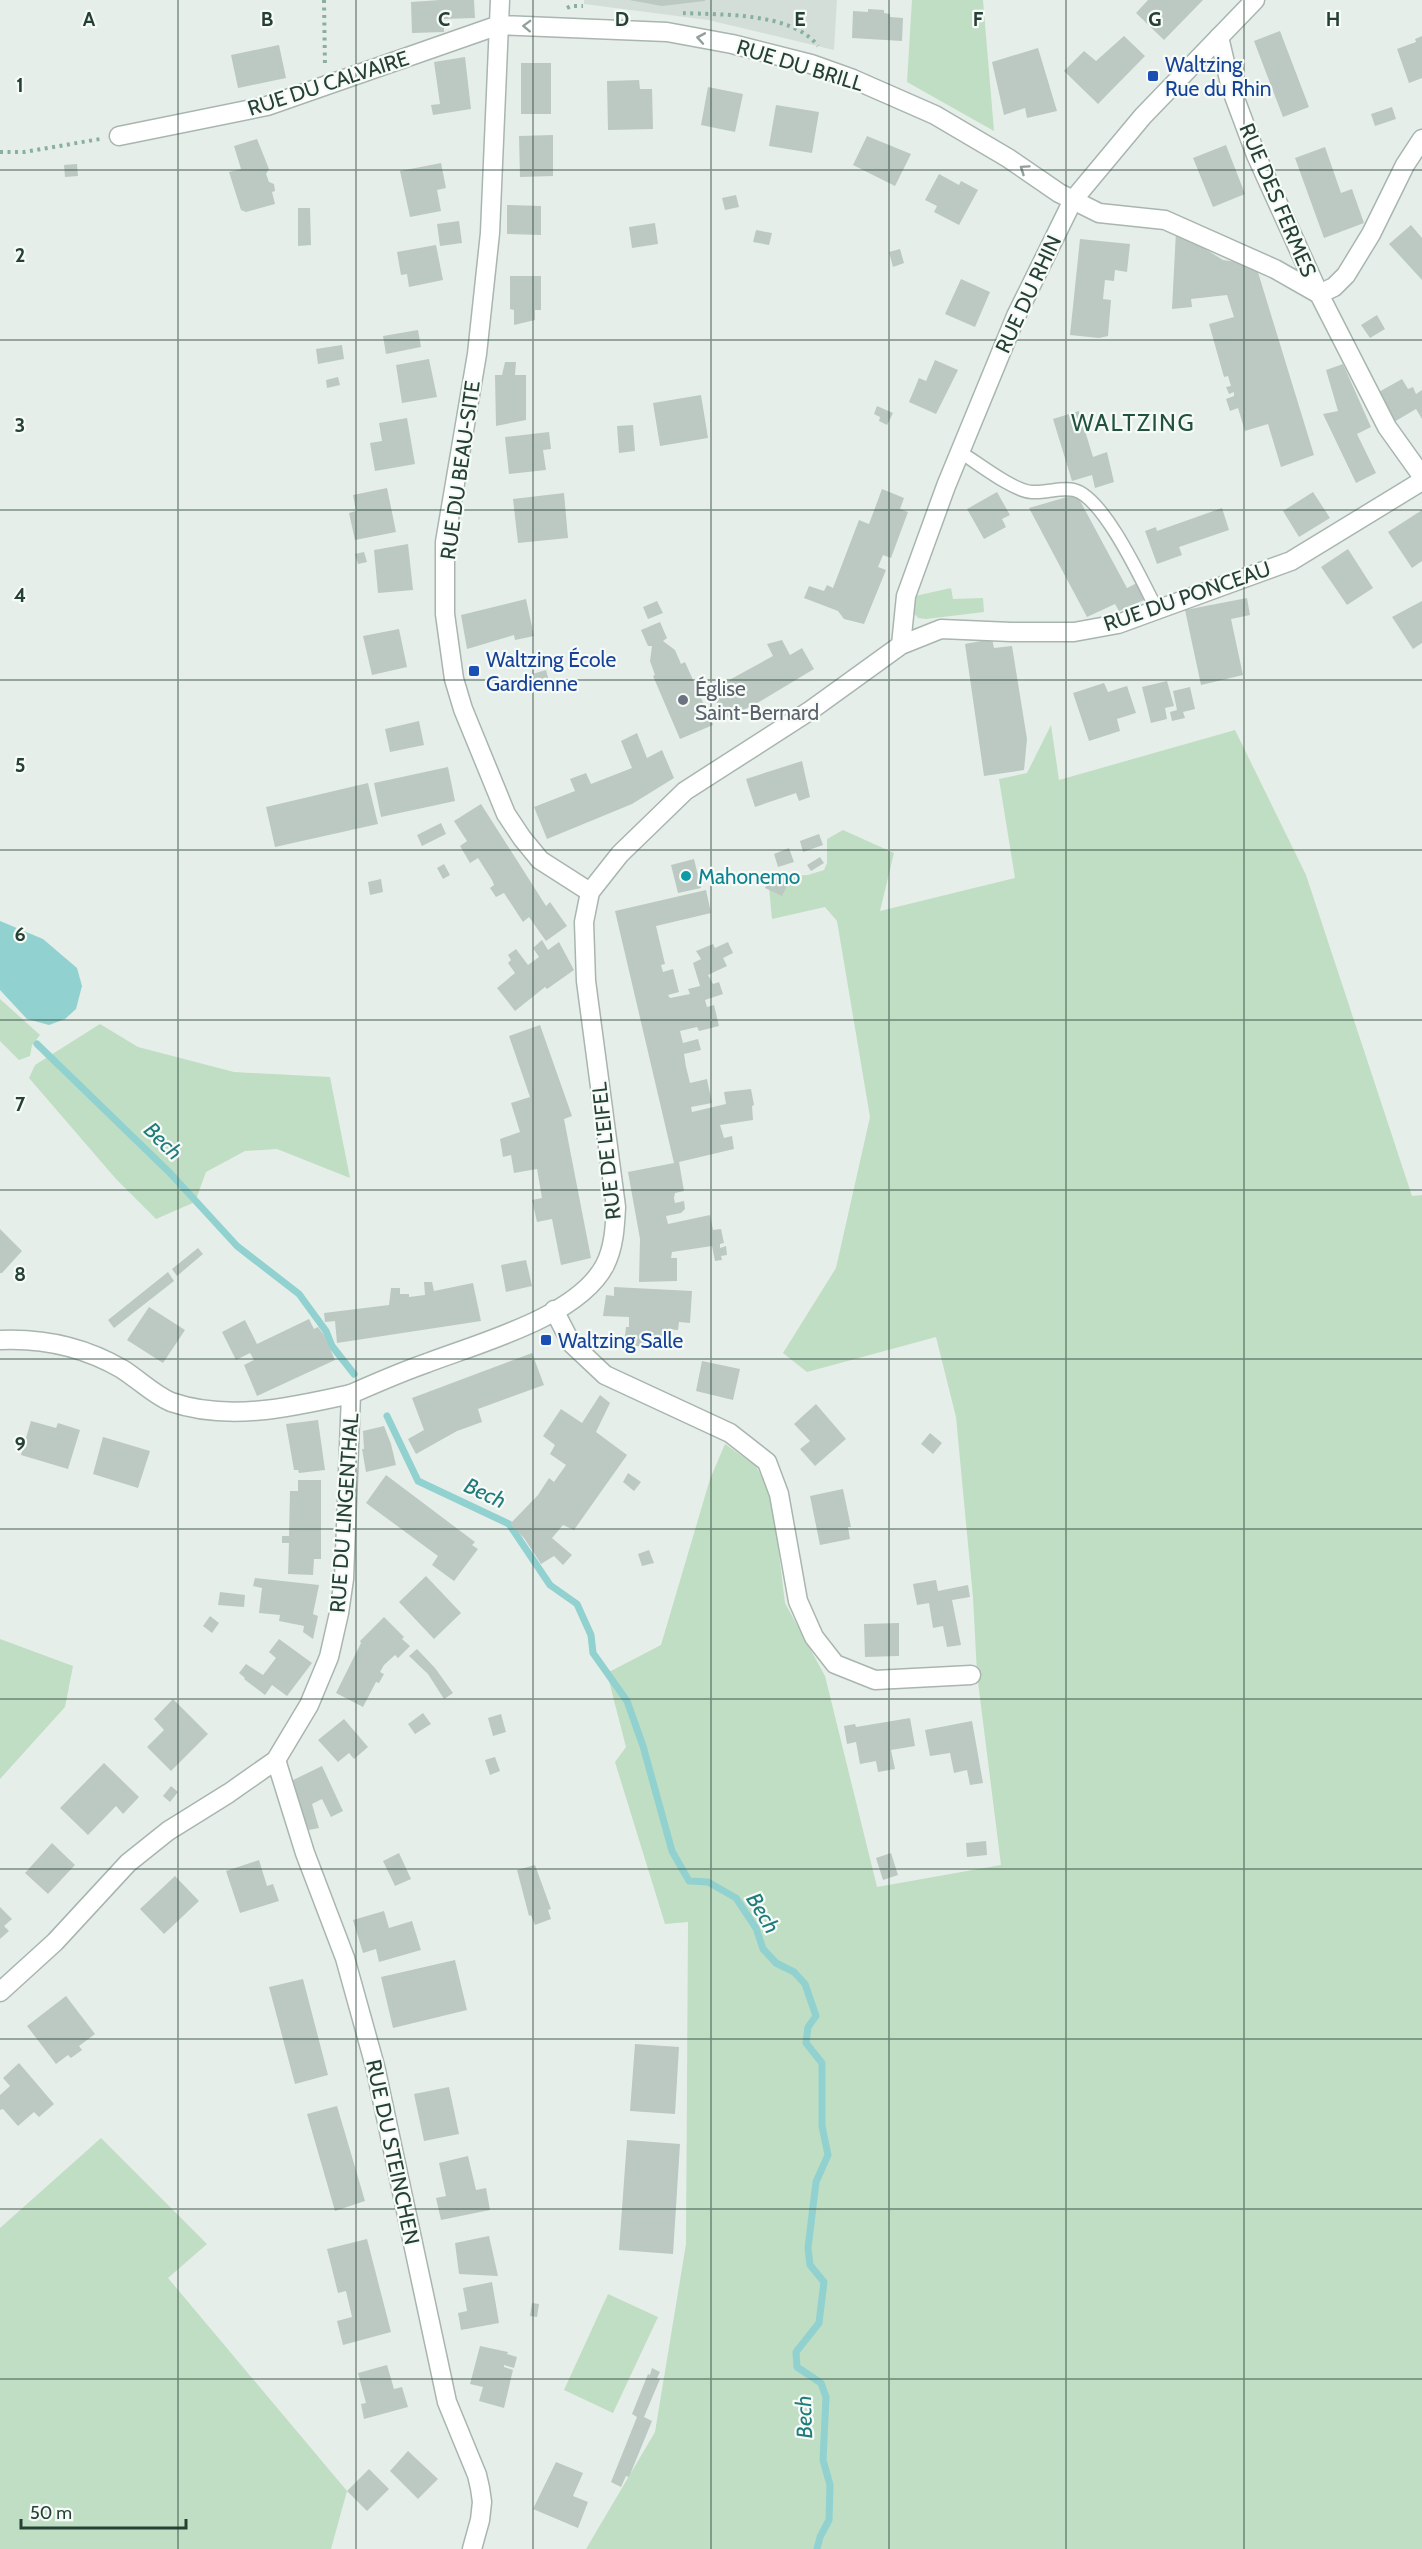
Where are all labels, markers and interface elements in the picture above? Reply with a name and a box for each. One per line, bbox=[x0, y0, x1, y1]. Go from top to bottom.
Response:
text: A bbox=[83, 7, 96, 31]
text: B bbox=[261, 7, 273, 31]
text: C bbox=[438, 7, 450, 31]
text: D bbox=[615, 7, 629, 31]
text: E bbox=[794, 7, 806, 31]
text: F bbox=[973, 7, 984, 31]
text: G bbox=[1148, 7, 1162, 31]
text: H bbox=[1326, 7, 1340, 31]
one-way arrow bbox=[522, 20, 531, 32]
one-way arrow bbox=[696, 33, 706, 45]
street label: RUE DU BRILL bbox=[734, 34, 867, 96]
street label: RUE DU CALVAIRE bbox=[244, 45, 412, 121]
place label: Waltzing Rue du Rhin bbox=[1165, 52, 1271, 101]
marker: Waltzing Rue du Rhin bbox=[1146, 69, 1160, 83]
text: 1 bbox=[16, 73, 24, 97]
street label: RUE DES FERMES bbox=[1234, 120, 1322, 280]
one-way arrow bbox=[1019, 165, 1030, 176]
street label: RUE DU RHIN bbox=[990, 231, 1066, 357]
text: 2 bbox=[15, 243, 25, 267]
street label: RUE DU BEAU-SITE bbox=[435, 379, 485, 561]
district label: WALTZING bbox=[1071, 408, 1195, 437]
text: 3 bbox=[15, 413, 25, 437]
street label: RUE DU PONCEAU bbox=[1100, 556, 1274, 636]
text: 4 bbox=[14, 583, 26, 607]
place label: Waltzing École Gardienne bbox=[486, 647, 616, 696]
marker: Waltzing École Gardienne bbox=[467, 664, 481, 678]
place label: Église Saint-Bernard bbox=[695, 676, 819, 725]
marker: Église Saint-Bernard bbox=[676, 693, 690, 707]
text: 5 bbox=[15, 753, 25, 777]
place label: Mahonemo bbox=[698, 864, 800, 889]
marker: Mahonemo bbox=[679, 869, 693, 883]
text: 6 bbox=[14, 922, 26, 946]
street label: RUE DE L'EIFEL bbox=[586, 1080, 626, 1221]
text: 7 bbox=[15, 1092, 26, 1116]
water label: Bech bbox=[138, 1116, 188, 1166]
text: 8 bbox=[14, 1262, 26, 1286]
place label: Waltzing Salle bbox=[558, 1328, 683, 1353]
marker: Waltzing Salle bbox=[539, 1333, 553, 1347]
street label: RUE DU LINGENTHAL bbox=[325, 1412, 363, 1614]
text: 9 bbox=[14, 1432, 26, 1456]
water label: Bech bbox=[460, 1472, 510, 1514]
water label: Bech bbox=[740, 1888, 786, 1938]
street label: RUE DU STEINCHEN bbox=[361, 2057, 425, 2247]
water label: Bech bbox=[790, 2395, 818, 2439]
scale bar bbox=[21, 2492, 186, 2530]
text: 50 m bbox=[30, 2502, 72, 2524]

